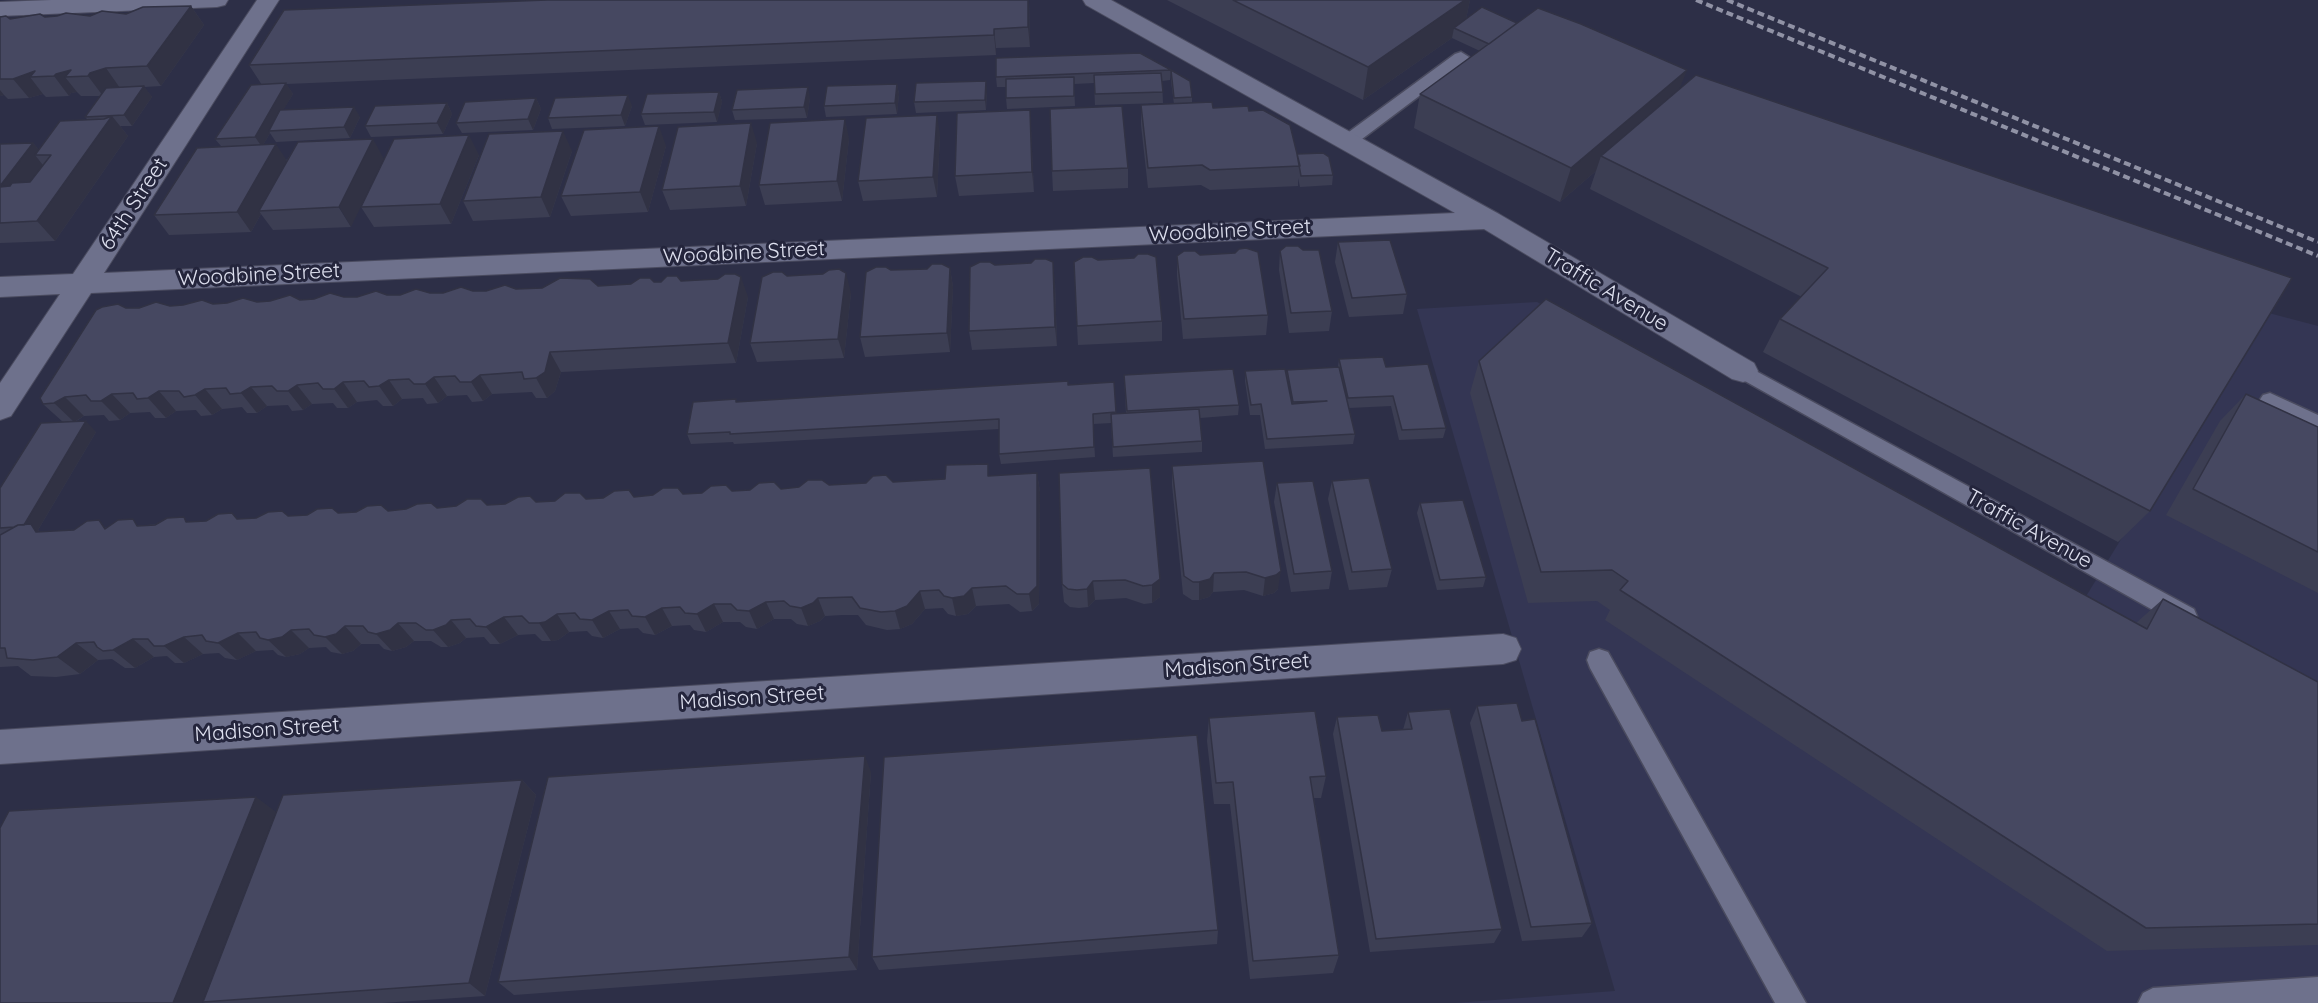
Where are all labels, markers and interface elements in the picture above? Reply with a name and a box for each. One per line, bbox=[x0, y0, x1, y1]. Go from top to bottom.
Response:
street label: 64th Street bbox=[95, 153, 173, 255]
street label: Woodbine Street bbox=[1148, 214, 1312, 248]
street label: Woodbine Street bbox=[662, 236, 826, 270]
street label: Traffic Avenue bbox=[1540, 243, 1672, 337]
street label: Woodbine Street bbox=[177, 258, 341, 292]
street label: Traffic Avenue bbox=[1962, 484, 2096, 574]
street label: Madison Street bbox=[1164, 648, 1310, 684]
street label: Madison Street bbox=[679, 680, 825, 716]
street label: Madison Street bbox=[194, 712, 340, 748]

